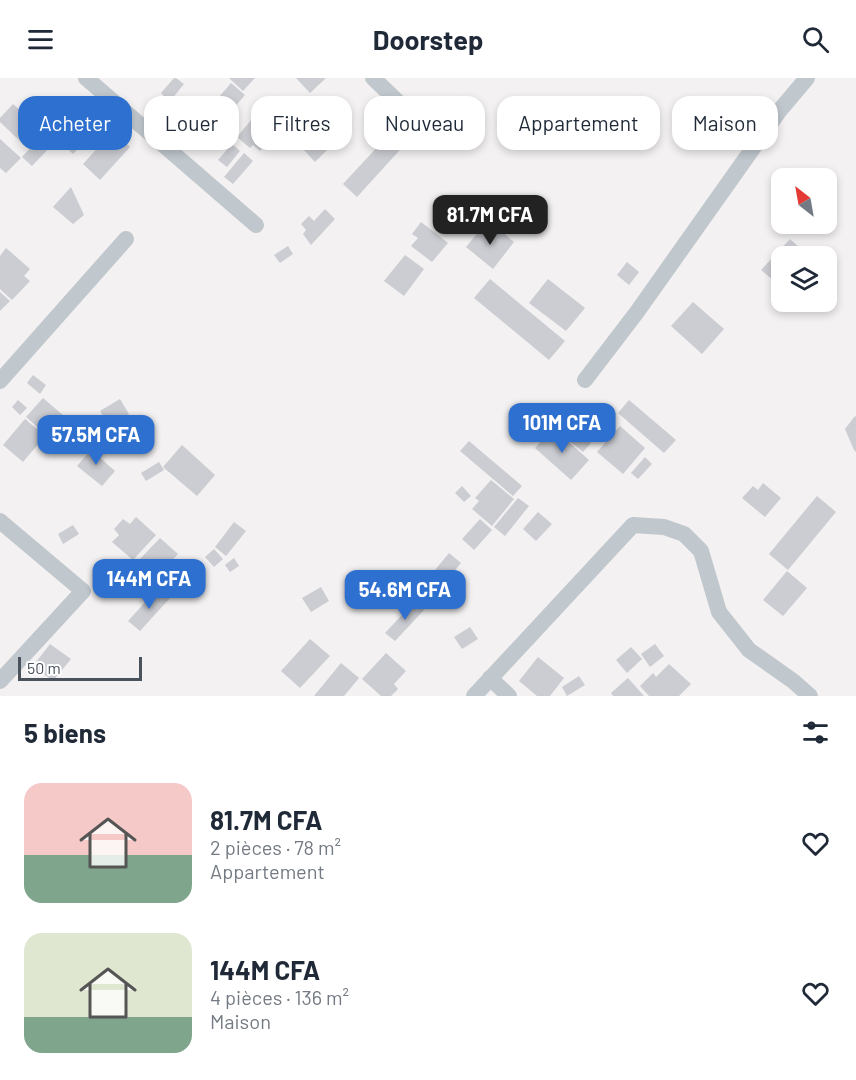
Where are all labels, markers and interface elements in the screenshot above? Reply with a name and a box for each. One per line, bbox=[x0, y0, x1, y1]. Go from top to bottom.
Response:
icon: menu bbox=[24, 23, 57, 56]
text: Doorstep bbox=[373, 23, 483, 55]
icon: search bbox=[799, 23, 832, 56]
chip: Acheter bbox=[18, 96, 132, 150]
chip: Louer bbox=[144, 96, 239, 150]
chip: Filtres bbox=[251, 96, 352, 150]
chip: Nouveau bbox=[364, 96, 485, 150]
chip: Appartement bbox=[497, 96, 660, 150]
chip: Maison bbox=[672, 96, 778, 150]
north arrow bbox=[771, 168, 837, 234]
map controls bbox=[771, 168, 837, 312]
pin: 81.7M CFA bbox=[421, 195, 559, 246]
text: 81.7M CFA bbox=[447, 202, 533, 226]
button: layers bbox=[771, 246, 837, 312]
pin: 101M CFA bbox=[500, 403, 624, 454]
text: 101M CFA bbox=[523, 410, 601, 434]
pin: 57.5M CFA bbox=[27, 415, 165, 466]
text: 57.5M CFA bbox=[51, 422, 141, 446]
pin: 144M CFA bbox=[87, 559, 211, 610]
text: 144M CFA bbox=[107, 566, 191, 590]
pin: 54.6M CFA bbox=[336, 570, 474, 621]
text: 54.6M CFA bbox=[359, 577, 451, 601]
scale bar bbox=[18, 654, 142, 682]
text: 50 m bbox=[27, 658, 61, 677]
icon: filters bbox=[799, 716, 832, 749]
text: 5 biens bbox=[24, 717, 106, 748]
text: 81.7M CFA bbox=[210, 804, 322, 835]
icon: home bbox=[72, 807, 144, 879]
icon: heart bbox=[799, 827, 832, 860]
text: 2 pièces · 78 m² bbox=[210, 835, 341, 859]
text: Appartement bbox=[210, 859, 325, 883]
text: 144M CFA bbox=[210, 954, 320, 985]
icon: home bbox=[72, 957, 144, 1029]
icon: heart bbox=[799, 977, 832, 1010]
text: 4 pièces · 136 m² bbox=[210, 985, 349, 1009]
text: Maison bbox=[210, 1009, 271, 1033]

